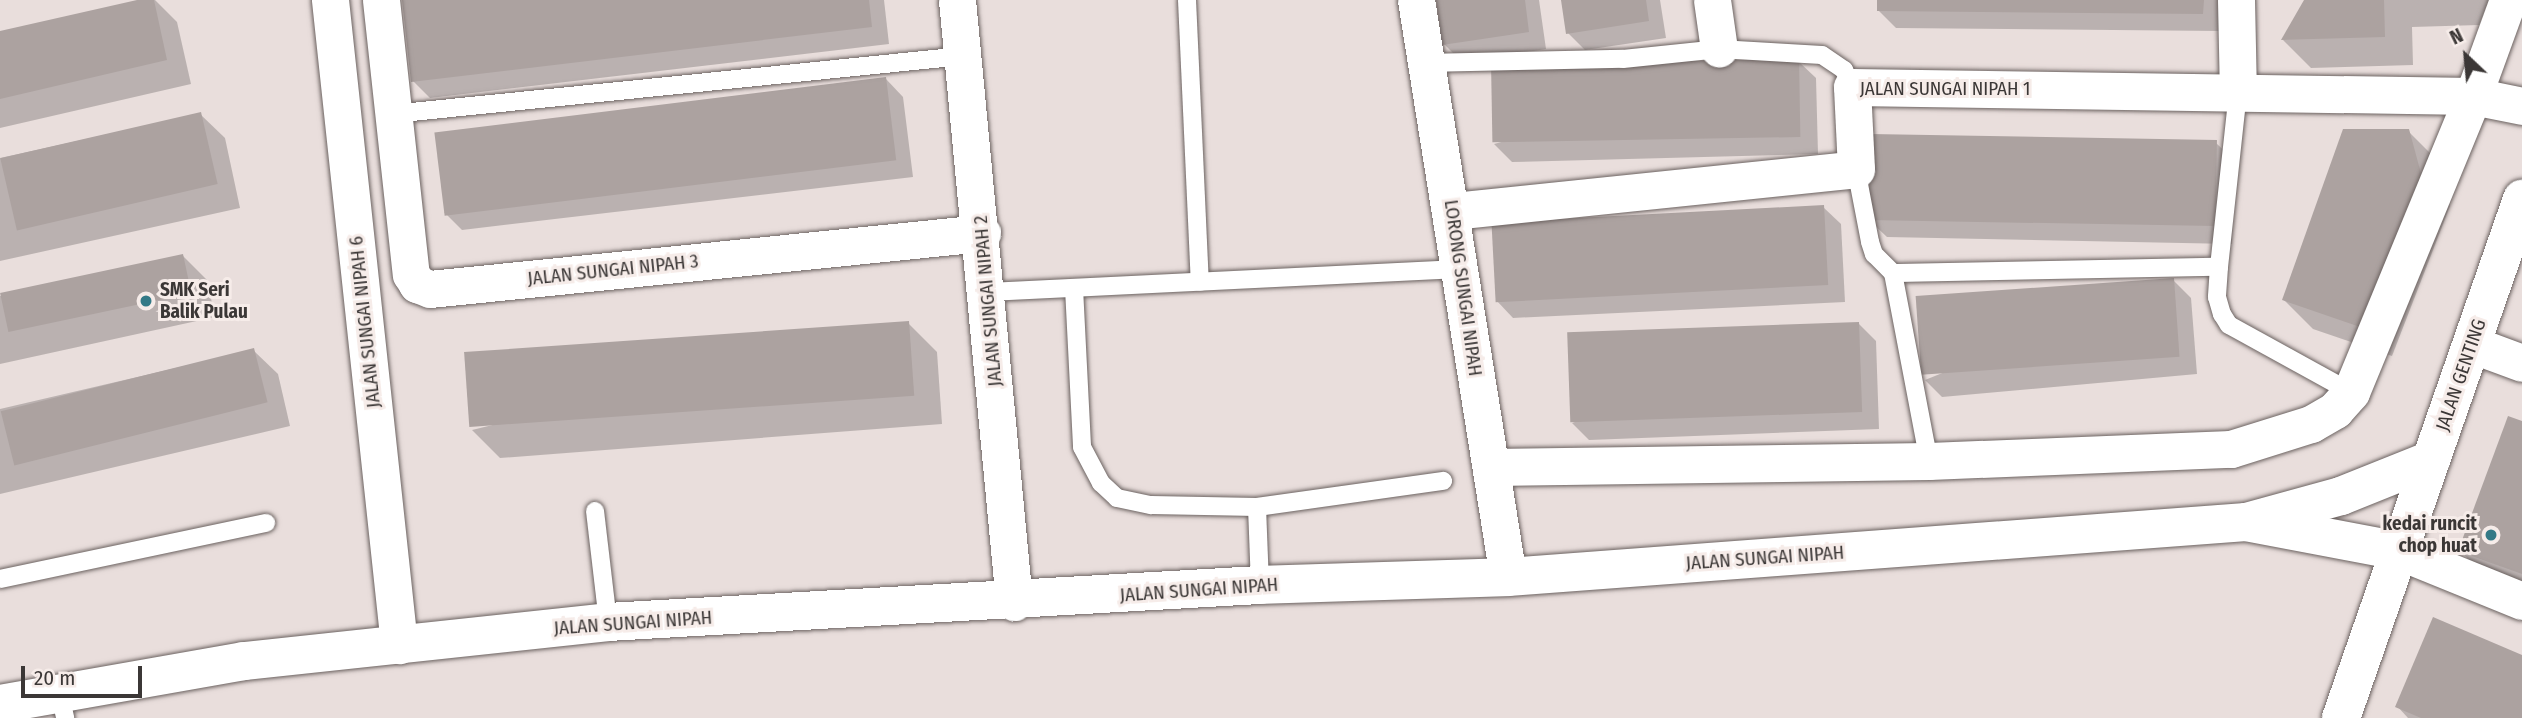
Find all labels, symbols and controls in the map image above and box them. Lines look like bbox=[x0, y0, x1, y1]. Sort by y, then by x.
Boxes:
north arrow bbox=[2431, 21, 2501, 91]
text: N bbox=[2446, 24, 2467, 50]
street label: JALAN SUNGAI NIPAH 1 bbox=[1860, 78, 2030, 100]
street label: LORONG SUNGAI NIPAH bbox=[1439, 198, 1487, 378]
street label: JALAN SUNGAI NIPAH 2 bbox=[969, 214, 1007, 388]
street label: JALAN SUNGAI NIPAH 6 bbox=[345, 235, 385, 409]
street label: JALAN SUNGAI NIPAH 3 bbox=[526, 250, 700, 290]
place label: SMK Seri Balik Pulau bbox=[160, 279, 248, 323]
marker: SMK Seri Balik Pulau bbox=[138, 293, 154, 309]
street label: JALAN GENTING bbox=[2431, 316, 2491, 434]
place label: kedai runcit chop huat bbox=[2383, 513, 2477, 557]
marker: kedai runcit chop huat bbox=[2483, 527, 2499, 543]
street label: JALAN SUNGAI NIPAH bbox=[1685, 541, 1845, 575]
street label: JALAN SUNGAI NIPAH bbox=[1119, 573, 1279, 607]
street label: JALAN SUNGAI NIPAH bbox=[553, 606, 713, 640]
scale bar bbox=[24, 652, 145, 696]
text: 20 m bbox=[34, 665, 75, 691]

